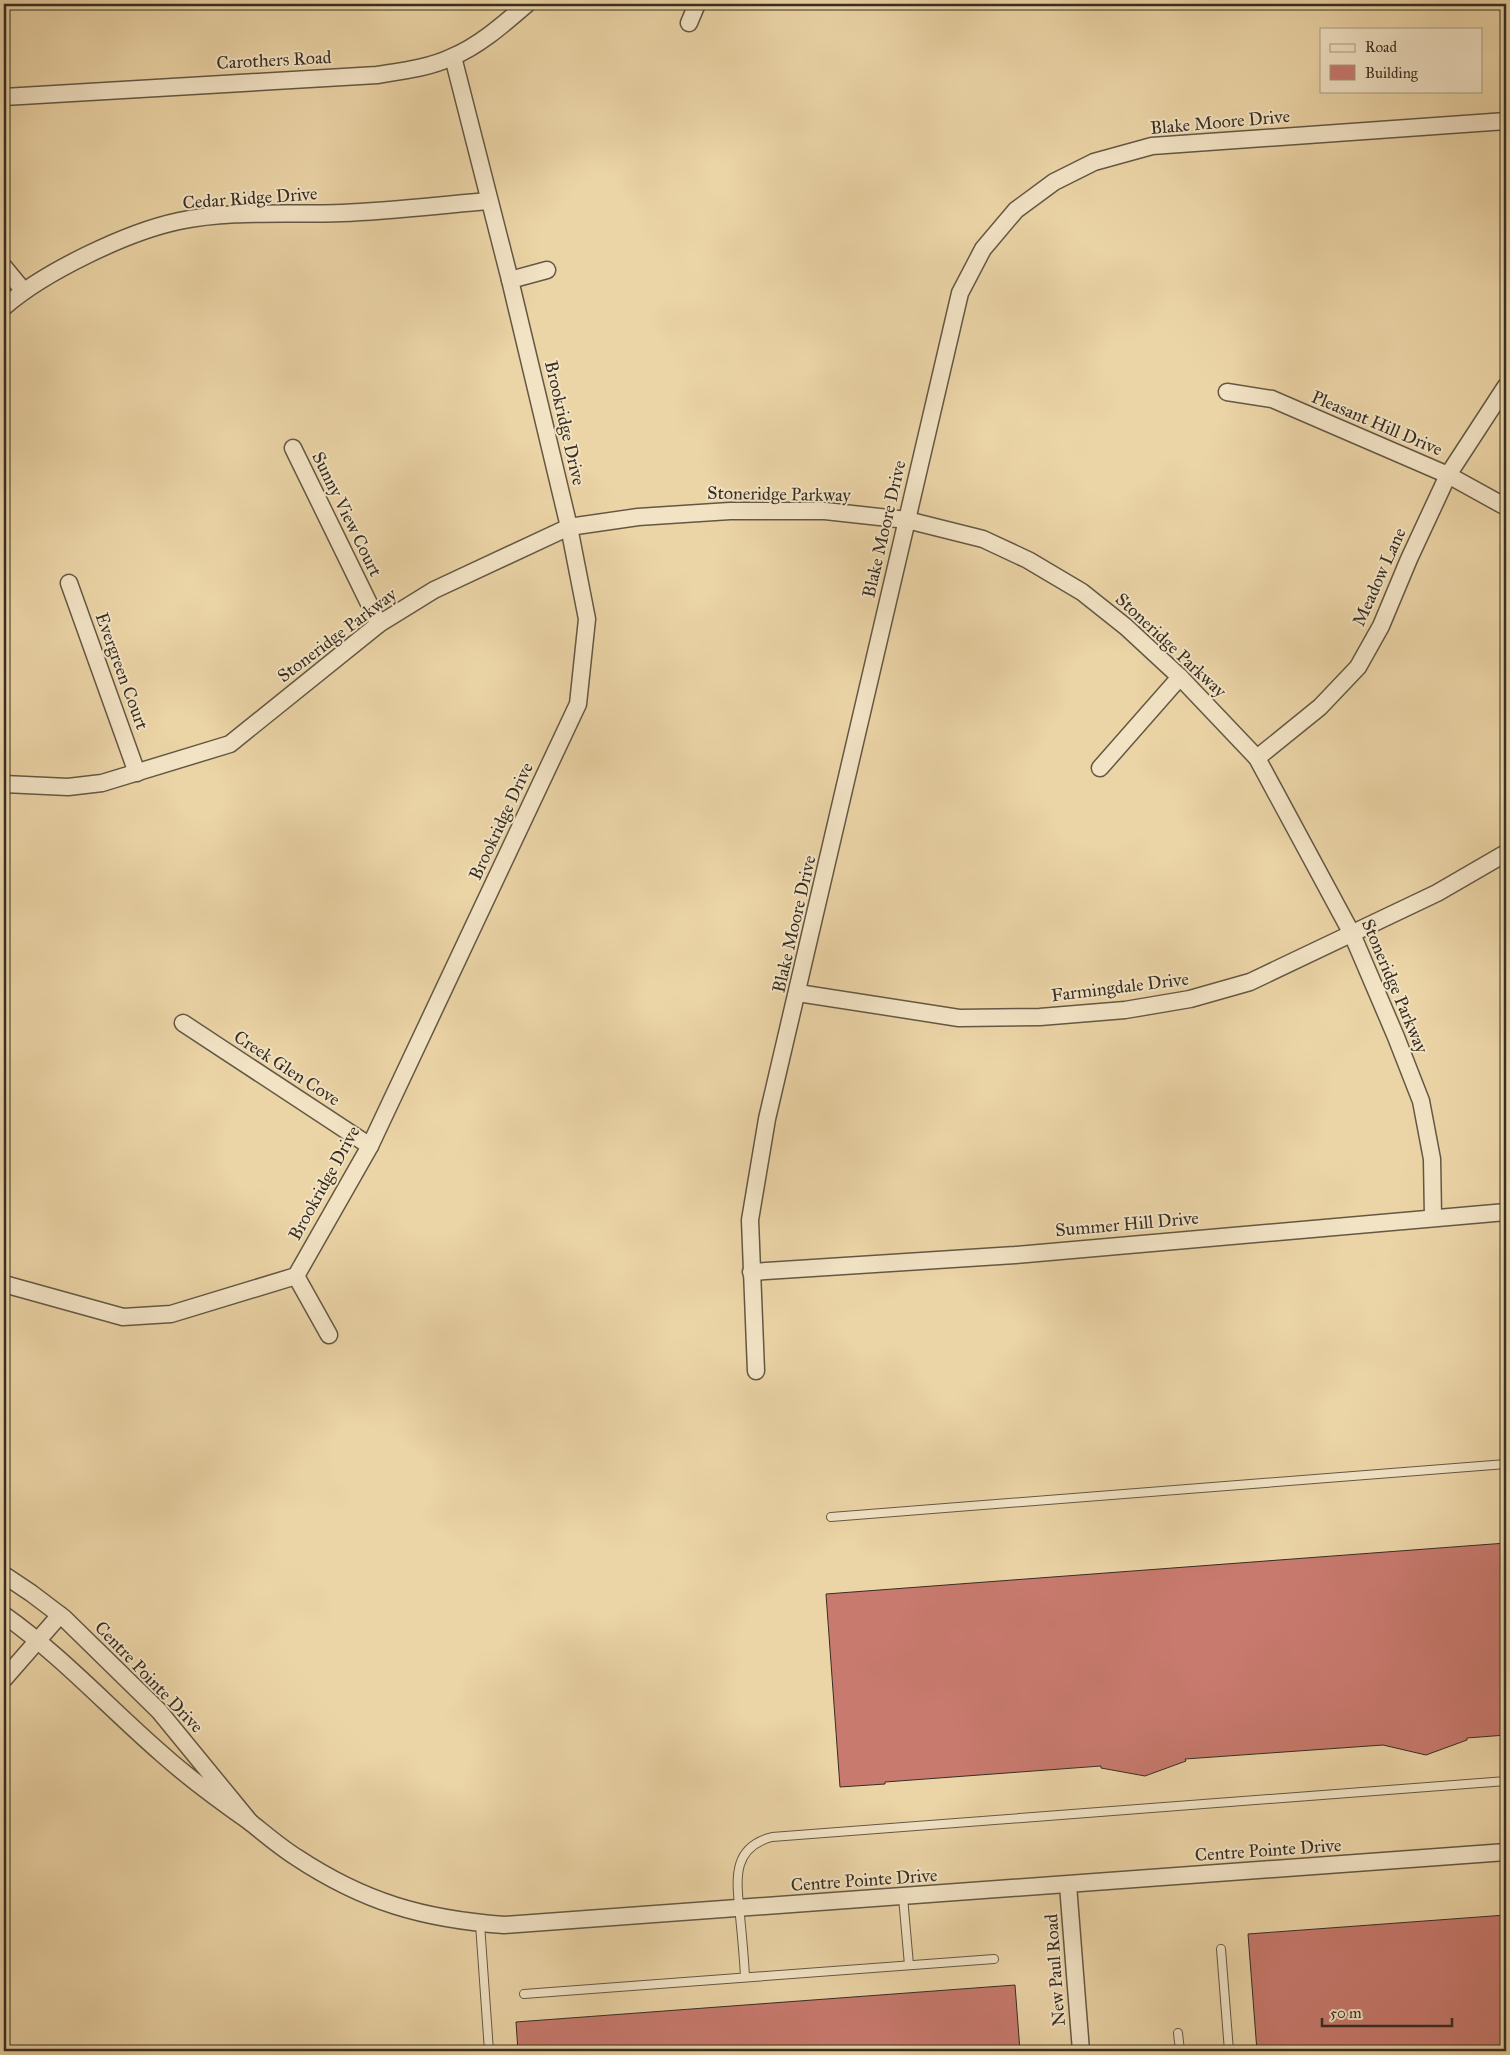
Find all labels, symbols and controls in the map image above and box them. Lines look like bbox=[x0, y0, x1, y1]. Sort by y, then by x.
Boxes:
legend bbox=[1320, 28, 1482, 92]
text: Road bbox=[1365, 38, 1397, 56]
street label: Carothers Road bbox=[216, 46, 332, 74]
text: Building bbox=[1365, 64, 1419, 82]
street label: Blake Moore Drive bbox=[1149, 105, 1291, 139]
street label: Cedar Ridge Drive bbox=[182, 182, 318, 215]
street label: Brookridge Drive bbox=[539, 359, 590, 488]
street label: Pleasant Hill Drive bbox=[1308, 386, 1446, 460]
street label: Sunny View Court bbox=[307, 448, 387, 581]
street label: Blake Moore Drive bbox=[858, 458, 910, 600]
street label: Stoneridge Parkway bbox=[707, 482, 852, 507]
street label: Meadow Lane bbox=[1348, 524, 1410, 630]
street label: Stoneridge Parkway bbox=[273, 583, 402, 688]
street label: Stoneridge Parkway bbox=[1110, 588, 1231, 703]
street label: Evergreen Court bbox=[90, 609, 154, 733]
street label: Brookridge Drive bbox=[464, 759, 539, 884]
street label: Blake Moore Drive bbox=[768, 853, 820, 995]
street label: Stoneridge Parkway bbox=[1356, 916, 1433, 1057]
street label: Farmingdale Drive bbox=[1050, 968, 1190, 1007]
street label: Creek Glen Cove bbox=[230, 1025, 344, 1111]
street label: Brookridge Drive bbox=[284, 1122, 365, 1244]
street label: Summer Hill Drive bbox=[1054, 1207, 1200, 1241]
street label: Centre Pointe Drive bbox=[90, 1617, 208, 1737]
street label: Centre Pointe Drive bbox=[1194, 1834, 1342, 1866]
street label: Centre Pointe Drive bbox=[790, 1864, 938, 1896]
street label: New Paul Road bbox=[1040, 1913, 1070, 2027]
scale bar bbox=[1322, 1995, 1452, 2027]
text: 50 m bbox=[1330, 2004, 1362, 2022]

